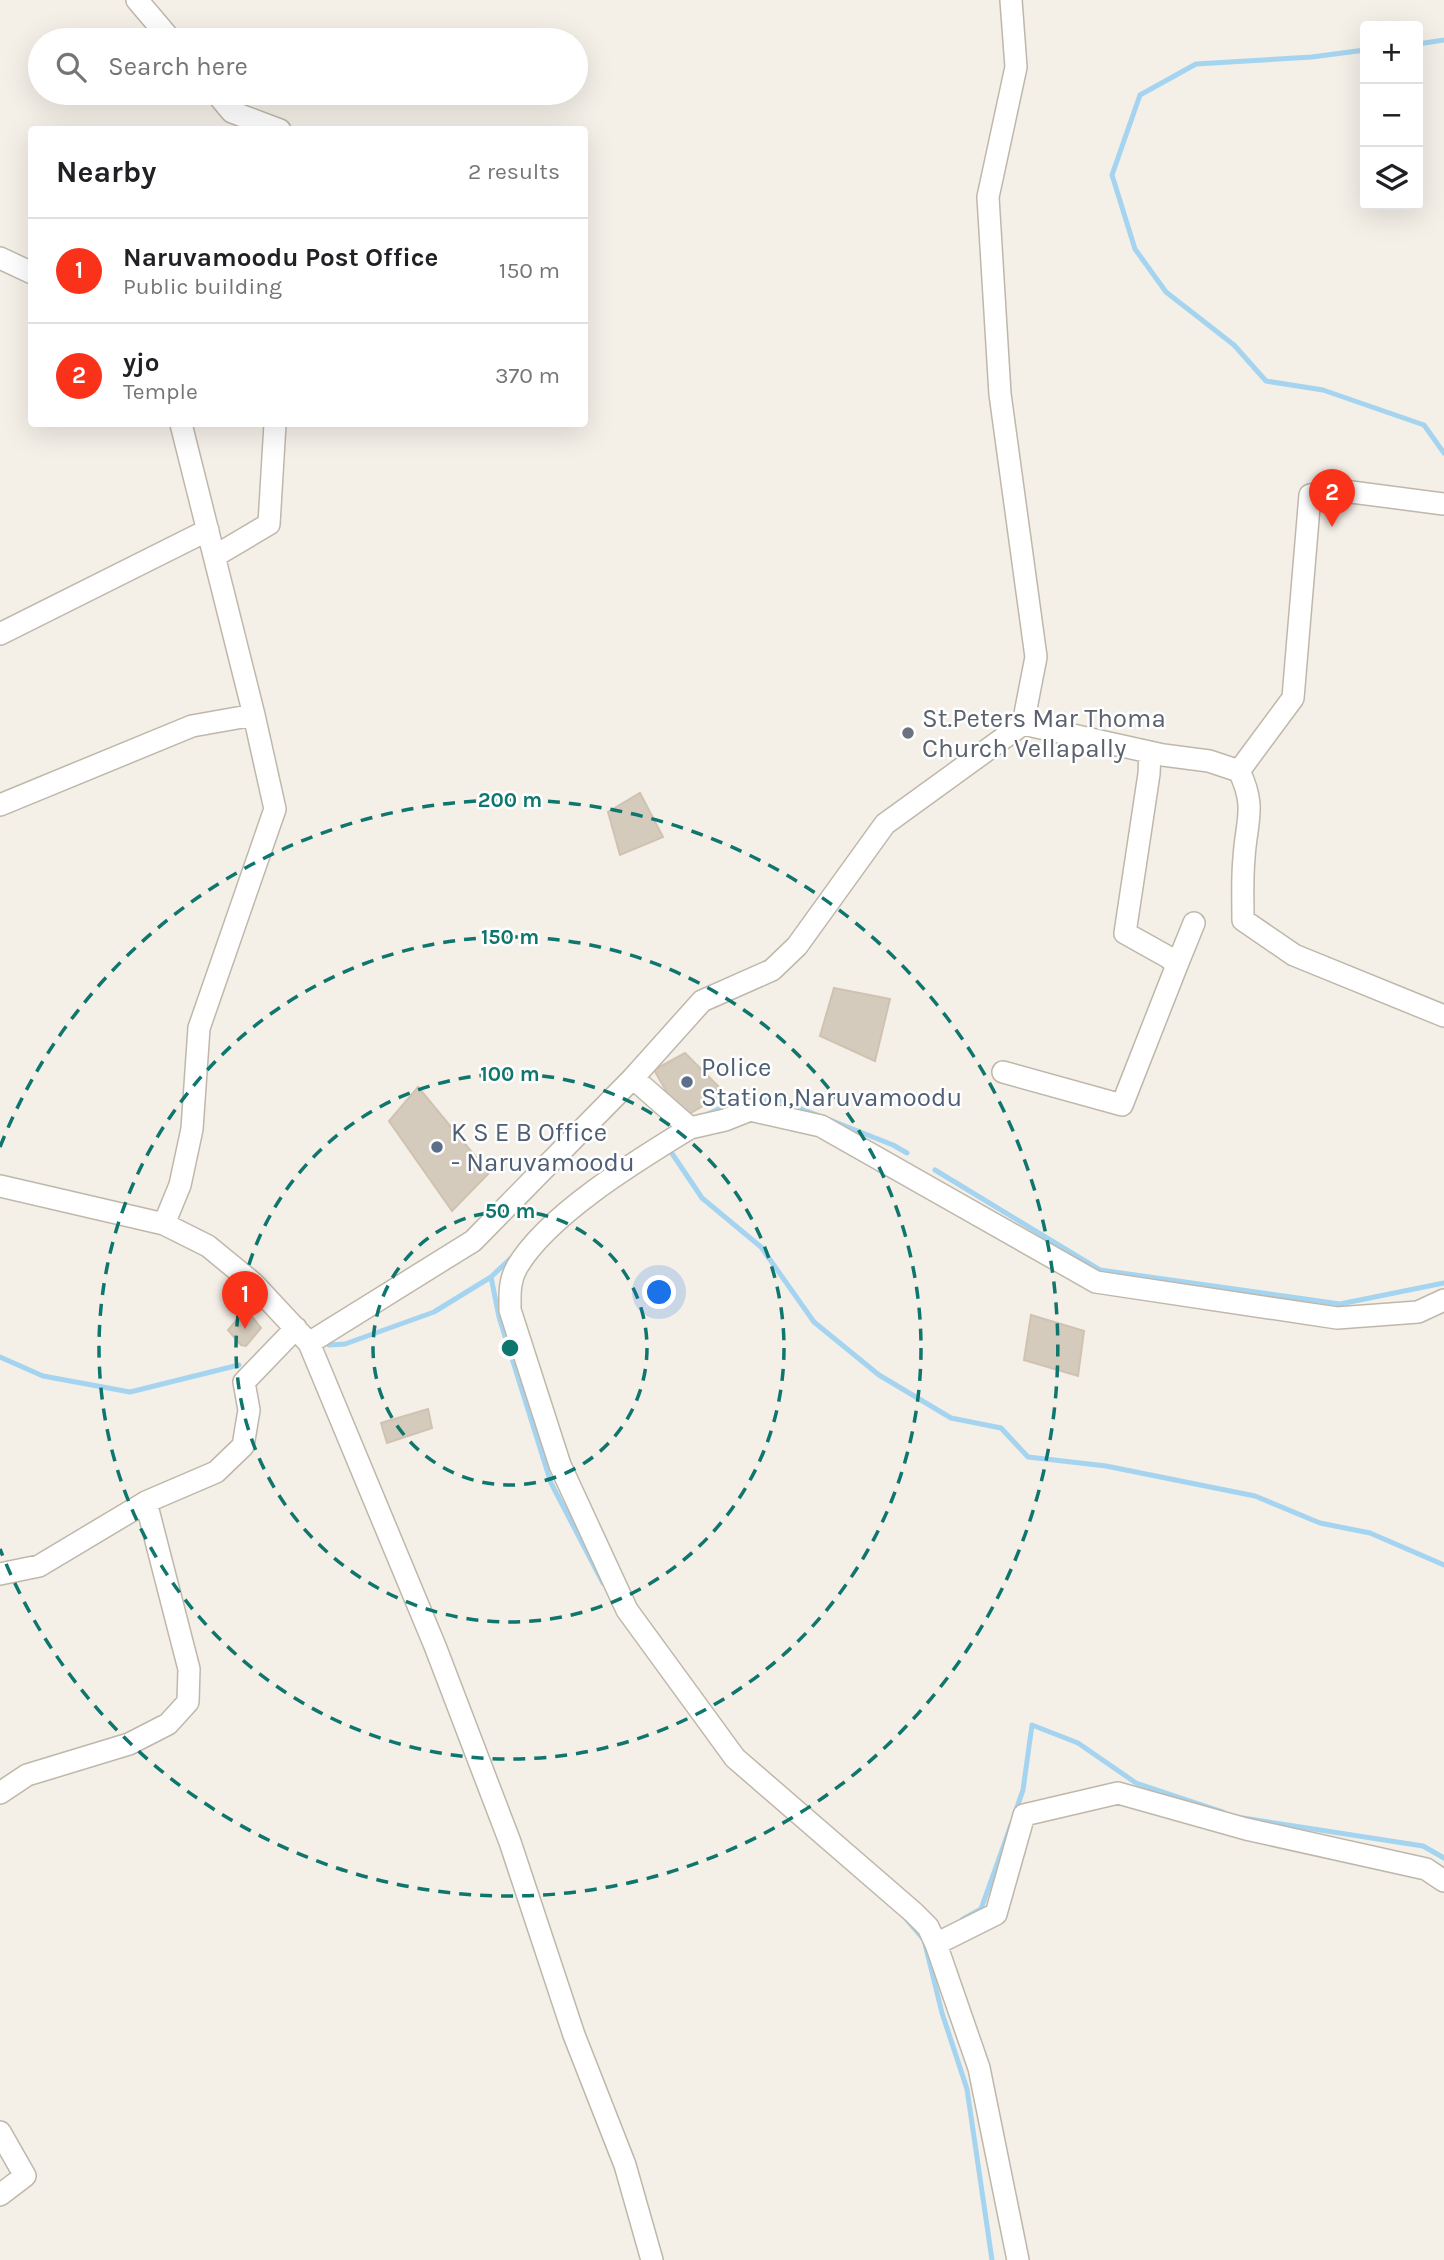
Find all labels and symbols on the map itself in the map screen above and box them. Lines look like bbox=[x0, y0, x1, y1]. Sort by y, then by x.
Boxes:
pin: 2 bbox=[1309, 469, 1355, 527]
place label: St.Peters Mar Thoma Church Vellapally bbox=[922, 703, 1166, 764]
marker: St.Peters Mar Thoma Church Vellapally bbox=[900, 725, 916, 741]
text: 200 m bbox=[478, 788, 542, 812]
text: 150 m bbox=[481, 925, 539, 949]
place label: Police Station,Naruvamoodu bbox=[701, 1052, 962, 1113]
text: 100 m bbox=[480, 1062, 540, 1086]
marker: Police Station,Naruvamoodu bbox=[679, 1074, 695, 1090]
place label: K S E B Office - Naruvamoodu bbox=[451, 1117, 635, 1178]
marker: K S E B Office - Naruvamoodu bbox=[429, 1139, 445, 1155]
text: 50 m bbox=[485, 1199, 535, 1223]
pin: 1 bbox=[222, 1271, 268, 1329]
your location bbox=[642, 1275, 676, 1309]
centre of rings bbox=[498, 1336, 522, 1360]

